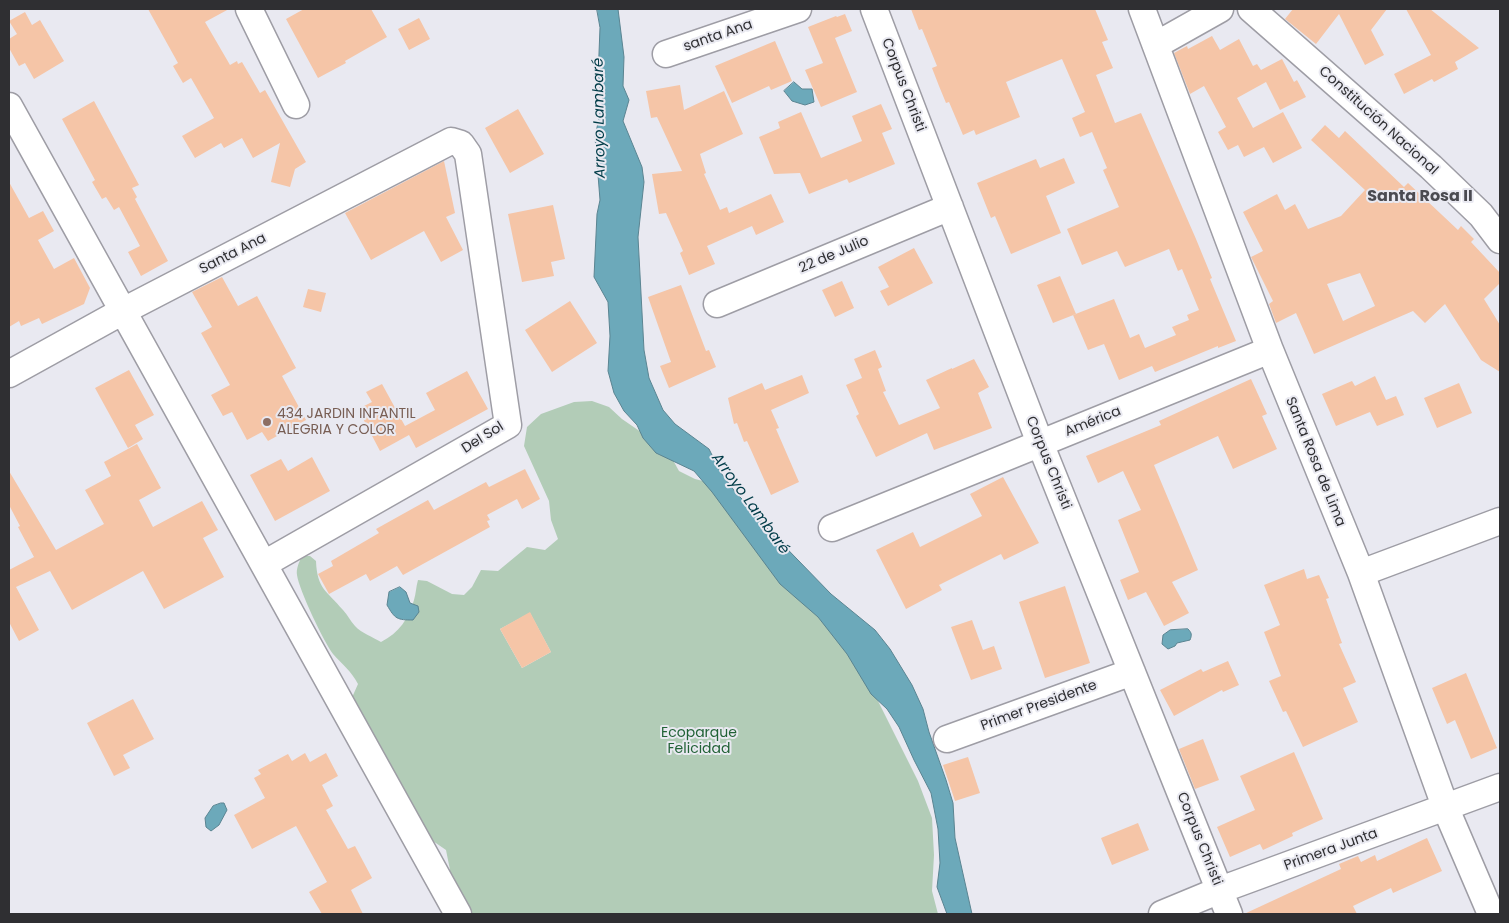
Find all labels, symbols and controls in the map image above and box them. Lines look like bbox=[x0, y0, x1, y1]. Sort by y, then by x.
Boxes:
street label: santa Ana bbox=[681, 16, 755, 56]
street label: Corpus Christi bbox=[877, 36, 929, 134]
water label: Arroyo Lambaré bbox=[590, 58, 610, 178]
street label: Constitución Nacional bbox=[1315, 63, 1441, 179]
district label: Santa Rosa II bbox=[1367, 187, 1473, 207]
street label: Santa Ana bbox=[197, 230, 269, 278]
street label: 22 de Julio bbox=[797, 233, 871, 277]
street label: Santa Rosa de Lima bbox=[1281, 395, 1349, 529]
street label: América bbox=[1062, 403, 1124, 441]
place label: 434 JARDIN INFANTIL ALEGRIA Y COLOR bbox=[277, 406, 416, 438]
street label: Corpus Christi bbox=[1022, 414, 1074, 512]
marker: 434 JARDIN INFANTIL ALEGRIA Y COLOR bbox=[261, 416, 273, 428]
street label: Del Sol bbox=[459, 419, 507, 457]
water label: Arroyo Lambaré bbox=[707, 450, 793, 558]
street label: Primer Presidente bbox=[979, 677, 1099, 735]
park label: Ecoparque Felicidad bbox=[661, 725, 737, 758]
street label: Corpus Christi bbox=[1173, 790, 1225, 888]
street label: Primera Junta bbox=[1282, 825, 1380, 875]

